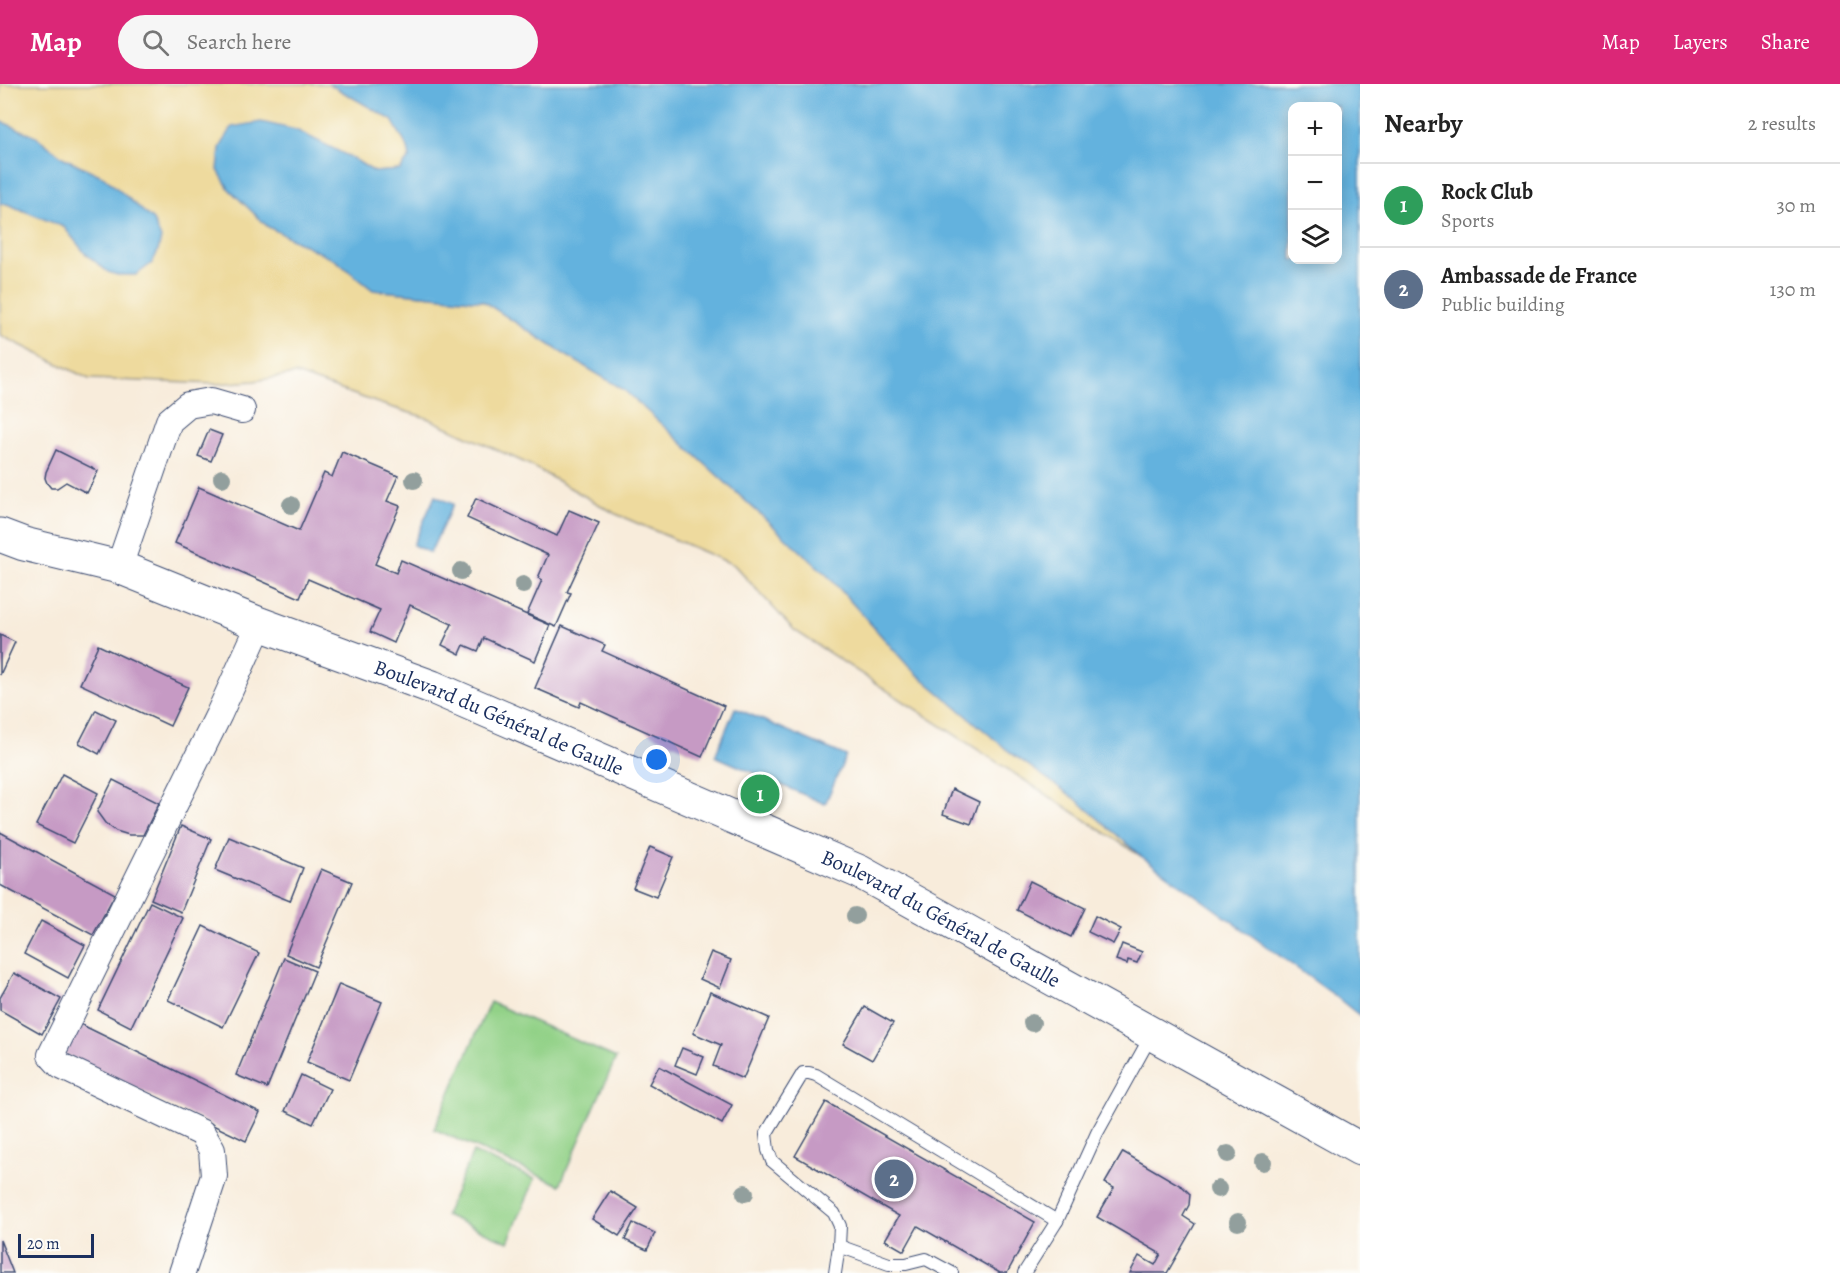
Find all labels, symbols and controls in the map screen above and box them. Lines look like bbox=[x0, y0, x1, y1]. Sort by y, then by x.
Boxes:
search box bbox=[118, 15, 538, 69]
text: Map bbox=[30, 23, 82, 61]
icon: search bbox=[139, 26, 172, 59]
text: Search here bbox=[187, 27, 291, 57]
text: Map bbox=[1601, 28, 1640, 56]
text: Layers bbox=[1673, 28, 1728, 56]
text: Share bbox=[1761, 28, 1810, 56]
map controls bbox=[1288, 102, 1342, 264]
button: + bbox=[1288, 102, 1342, 156]
text: Nearby bbox=[1384, 106, 1463, 141]
text: 2 results bbox=[1748, 110, 1816, 137]
button: − bbox=[1288, 156, 1342, 210]
text: Rock Club bbox=[1441, 177, 1533, 207]
text: 1 bbox=[1400, 192, 1407, 219]
text: 30 m bbox=[1776, 192, 1816, 219]
text: Sports bbox=[1441, 207, 1494, 234]
button: layers bbox=[1288, 210, 1342, 264]
text: Ambassade de France bbox=[1441, 261, 1637, 291]
text: 2 bbox=[1399, 276, 1408, 303]
text: 130 m bbox=[1770, 276, 1816, 303]
text: Public building bbox=[1441, 291, 1565, 318]
street label: Boulevard du Général de Gaulle bbox=[370, 653, 628, 782]
your location bbox=[642, 745, 671, 774]
pin: 1 bbox=[740, 772, 780, 816]
street label: Boulevard du Général de Gaulle bbox=[817, 843, 1065, 994]
pin: 2 bbox=[874, 1156, 914, 1202]
scale bar bbox=[18, 1231, 94, 1258]
text: 20 m bbox=[27, 1233, 60, 1255]

